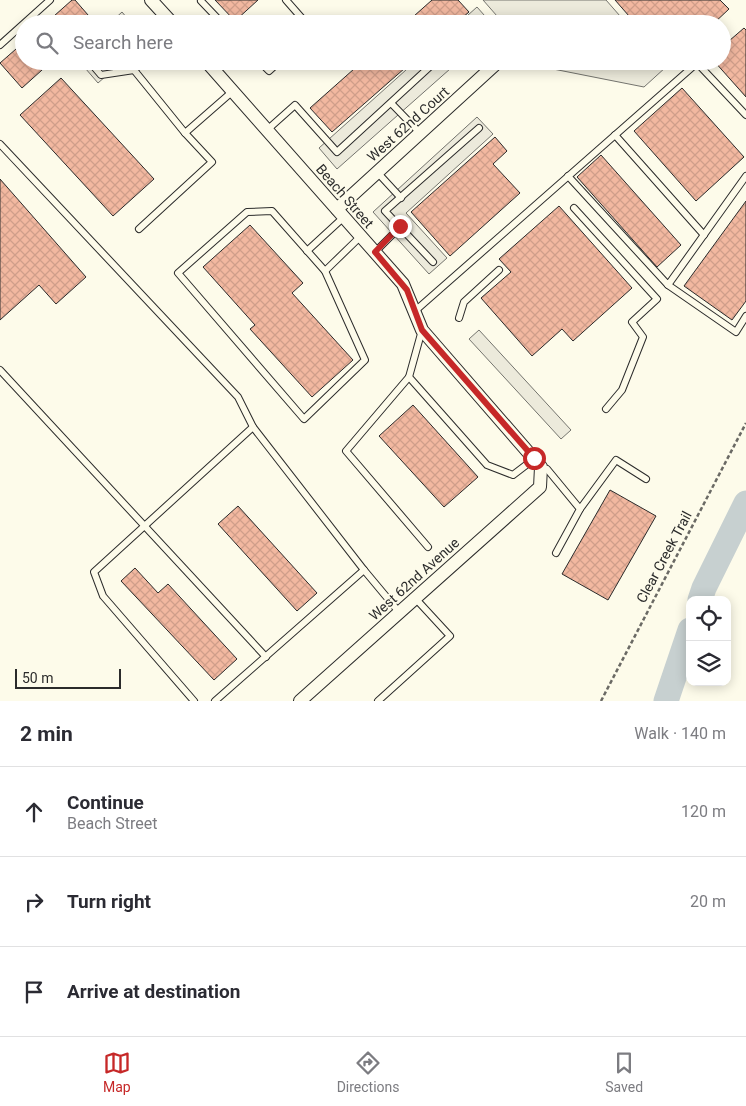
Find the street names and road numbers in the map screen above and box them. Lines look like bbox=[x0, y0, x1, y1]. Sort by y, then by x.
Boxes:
street label: West 62nd Court bbox=[364, 83, 452, 165]
street label: Beach Street bbox=[313, 161, 377, 231]
street label: Clear Creek Trail bbox=[633, 508, 695, 606]
street label: West 62nd Avenue bbox=[366, 534, 462, 624]

